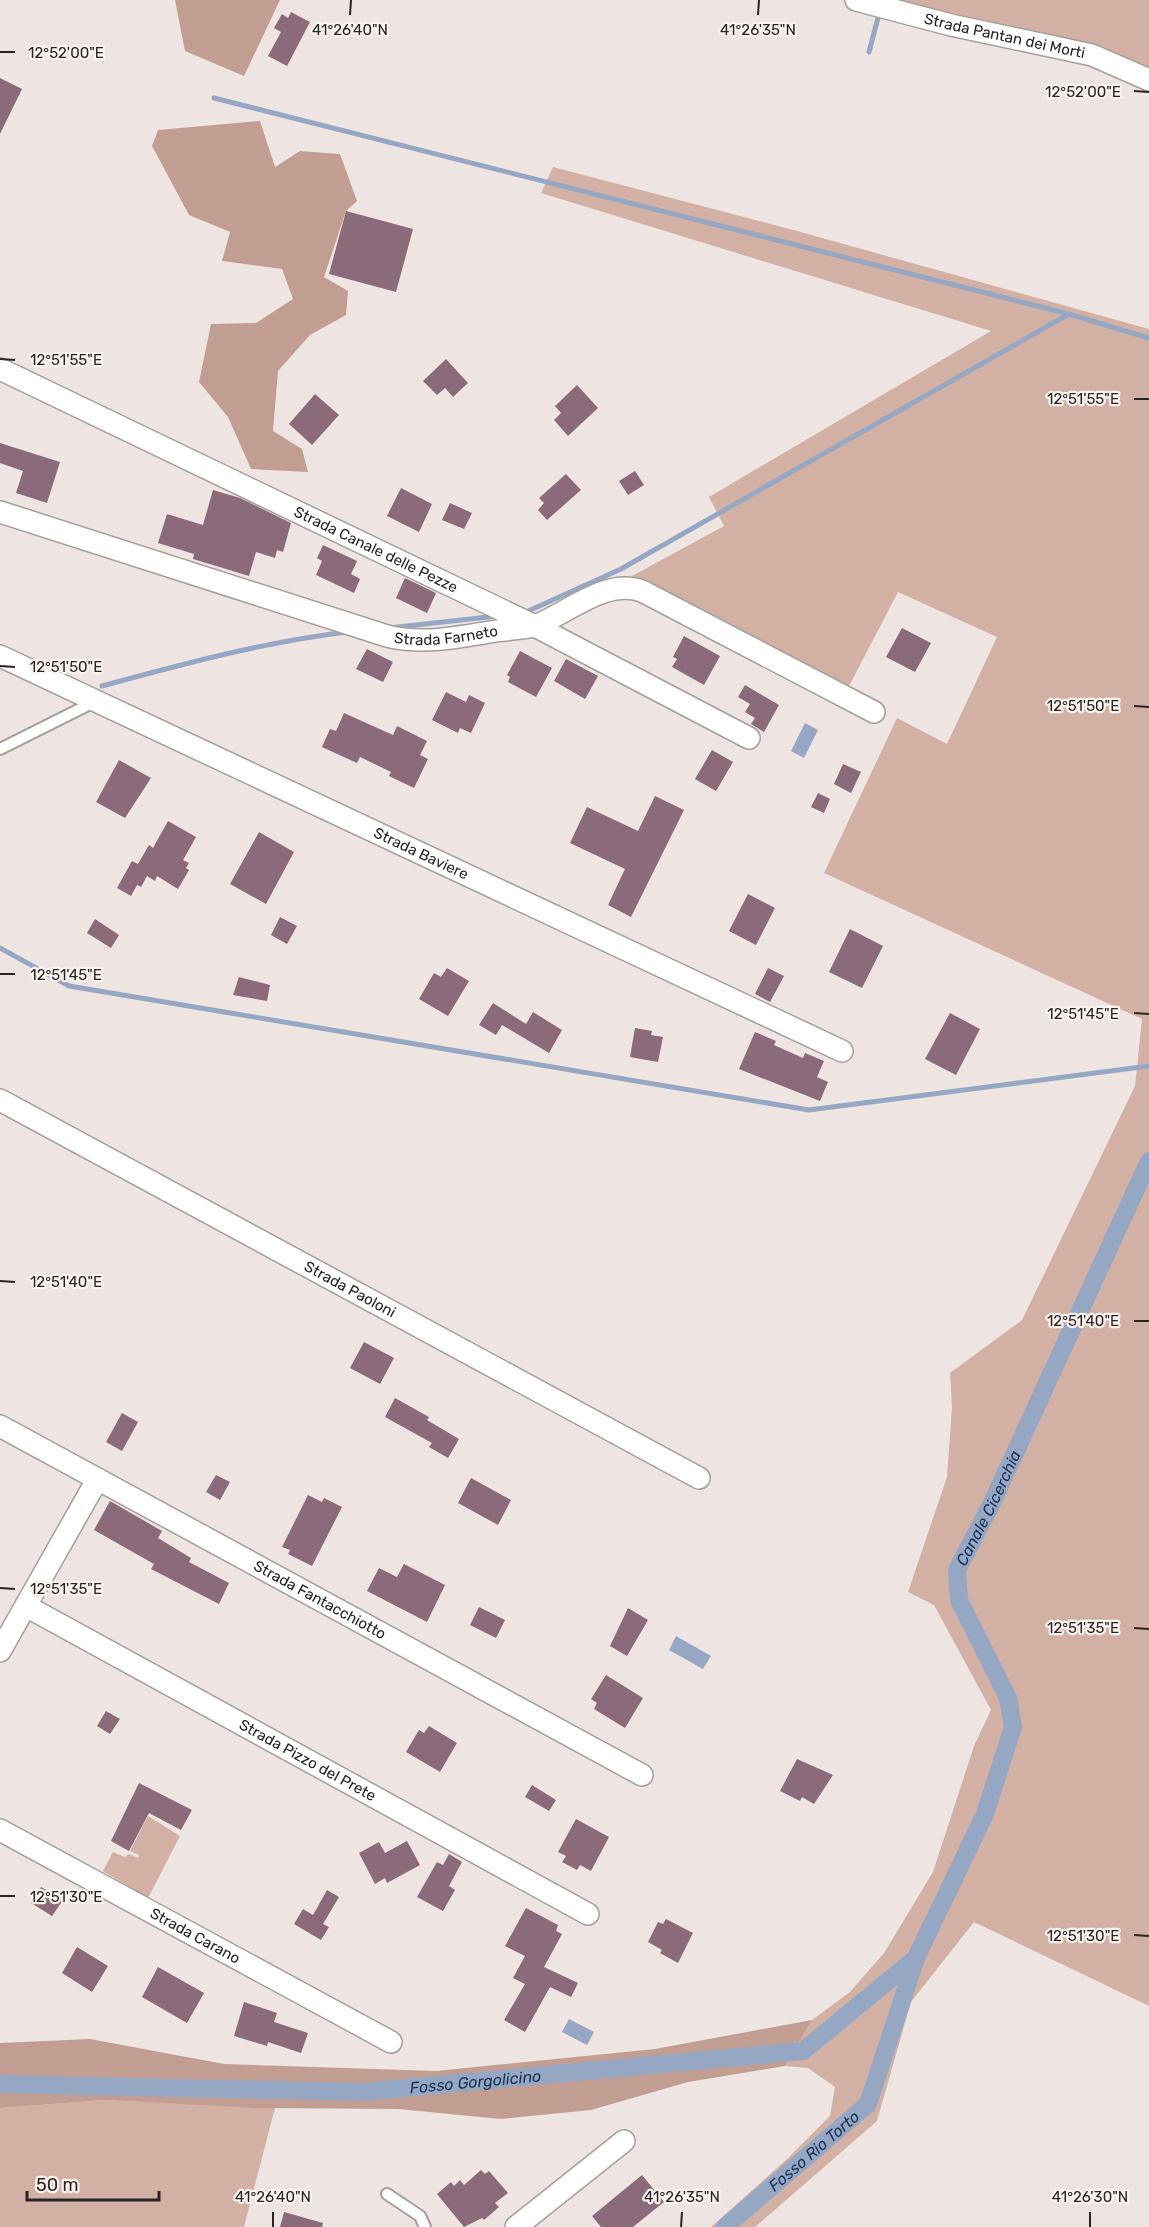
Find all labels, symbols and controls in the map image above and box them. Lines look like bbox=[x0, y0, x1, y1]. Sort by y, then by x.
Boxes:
street label: Strada Pantan dei Morti bbox=[922, 9, 1087, 62]
text: 41°26'40"N bbox=[312, 21, 388, 39]
text: 41°26'35"N bbox=[720, 21, 796, 39]
text: 12°52'00"E bbox=[28, 44, 104, 62]
text: 12°52'00"E bbox=[1045, 83, 1121, 101]
text: 12°51'55"E bbox=[30, 351, 102, 369]
text: 12°51'55"E bbox=[1047, 390, 1119, 408]
street label: Strada Canale delle Pezze bbox=[291, 503, 461, 597]
street label: Strada Farneto bbox=[393, 622, 499, 649]
text: 12°51'50"E bbox=[30, 658, 102, 676]
text: 12°51'50"E bbox=[1047, 697, 1119, 715]
street label: Strada Baviere bbox=[371, 824, 471, 883]
text: 12°51'45"E bbox=[30, 966, 102, 984]
text: 12°51'45"E bbox=[1047, 1005, 1119, 1023]
street label: Strada Paoloni bbox=[301, 1257, 399, 1321]
text: 12°51'40"E bbox=[30, 1273, 102, 1291]
text: 12°51'40"E bbox=[1047, 1312, 1119, 1330]
water label: Canale Cicerchia bbox=[952, 1447, 1024, 1569]
street label: Strada Fantacchiotto bbox=[250, 1557, 389, 1643]
text: 12°51'35"E bbox=[30, 1580, 102, 1598]
text: 12°51'35"E bbox=[1047, 1619, 1119, 1637]
street label: Strada Pizzo del Prete bbox=[236, 1716, 379, 1805]
text: 12°51'30"E bbox=[30, 1888, 102, 1906]
street label: Strada Carano bbox=[147, 1904, 243, 1968]
text: 12°51'30"E bbox=[1047, 1927, 1119, 1945]
water label: Fosso Gorgolicino bbox=[409, 2066, 542, 2097]
water label: Fosso Rio Torto bbox=[765, 2107, 863, 2195]
scale bar bbox=[27, 2164, 159, 2202]
text: 50 m bbox=[36, 2174, 79, 2196]
text: 41°26'40"N bbox=[235, 2188, 311, 2206]
text: 41°26'35"N bbox=[644, 2188, 720, 2206]
text: 41°26'30"N bbox=[1052, 2188, 1128, 2206]

